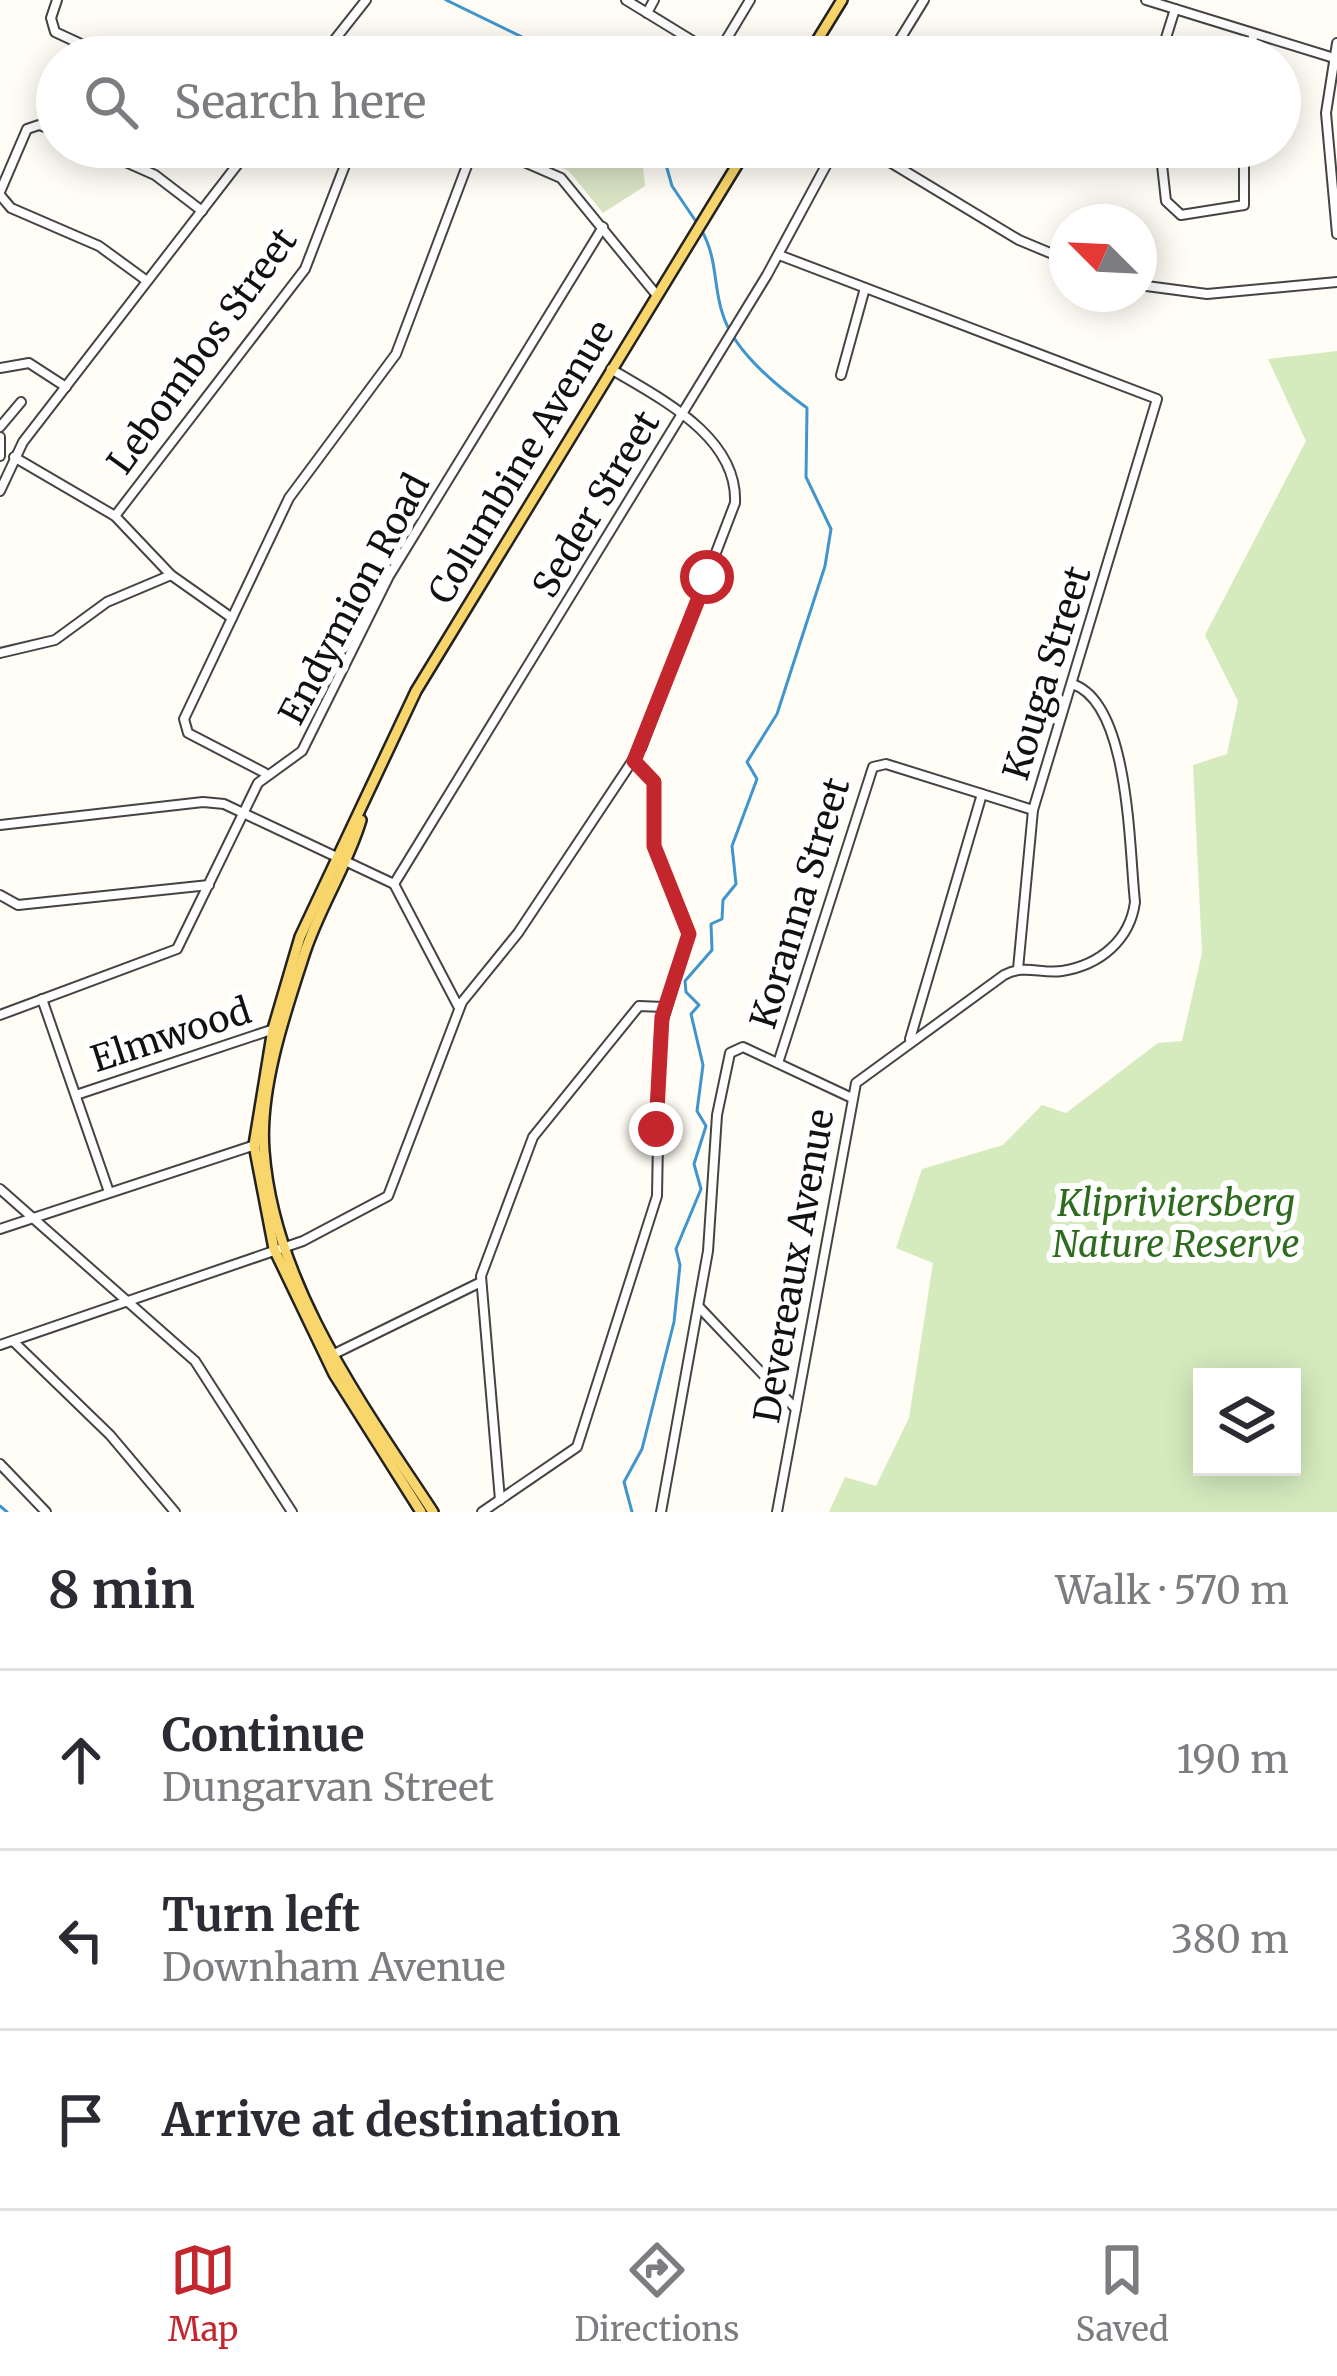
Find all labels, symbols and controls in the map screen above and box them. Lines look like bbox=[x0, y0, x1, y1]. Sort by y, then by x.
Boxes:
search box bbox=[36, 36, 1301, 168]
icon: search bbox=[78, 69, 144, 135]
text: Search here bbox=[174, 74, 426, 130]
north arrow bbox=[1049, 204, 1157, 312]
street label: Lebombos Street bbox=[98, 219, 306, 483]
street label: Columbine Avenue bbox=[419, 312, 623, 612]
street label: Seder Street bbox=[523, 403, 669, 605]
street label: Endymion Road bbox=[269, 466, 439, 732]
route start bbox=[680, 550, 734, 604]
street label: Kouga Street bbox=[993, 561, 1101, 785]
street label: Koranna Street bbox=[741, 772, 859, 1034]
street label: Elmwood bbox=[85, 988, 257, 1082]
route end bbox=[629, 1102, 683, 1156]
street label: Devereaux Avenue bbox=[744, 1106, 844, 1426]
park label: Klipriviersberg Nature Reserve bbox=[1052, 1181, 1300, 1267]
map controls bbox=[1193, 1368, 1301, 1476]
button: layers bbox=[1193, 1368, 1301, 1476]
text: 8 min bbox=[48, 1558, 195, 1622]
text: Walk · 570 m bbox=[1055, 1566, 1289, 1615]
text: Continue bbox=[162, 1707, 364, 1763]
icon: ahead bbox=[48, 1727, 114, 1793]
text: 190 m bbox=[1177, 1735, 1289, 1784]
text: Dungarvan Street bbox=[162, 1763, 494, 1812]
text: Turn left bbox=[162, 1887, 360, 1943]
icon: left bbox=[48, 1907, 114, 1973]
text: 380 m bbox=[1171, 1915, 1289, 1964]
text: Downham Avenue bbox=[162, 1943, 506, 1992]
icon: arrive bbox=[48, 2087, 114, 2153]
text: Arrive at destination bbox=[162, 2092, 620, 2148]
tab: Map bbox=[168, 2237, 238, 2350]
tab: Directions bbox=[574, 2237, 739, 2350]
tab: Saved bbox=[1075, 2237, 1169, 2350]

